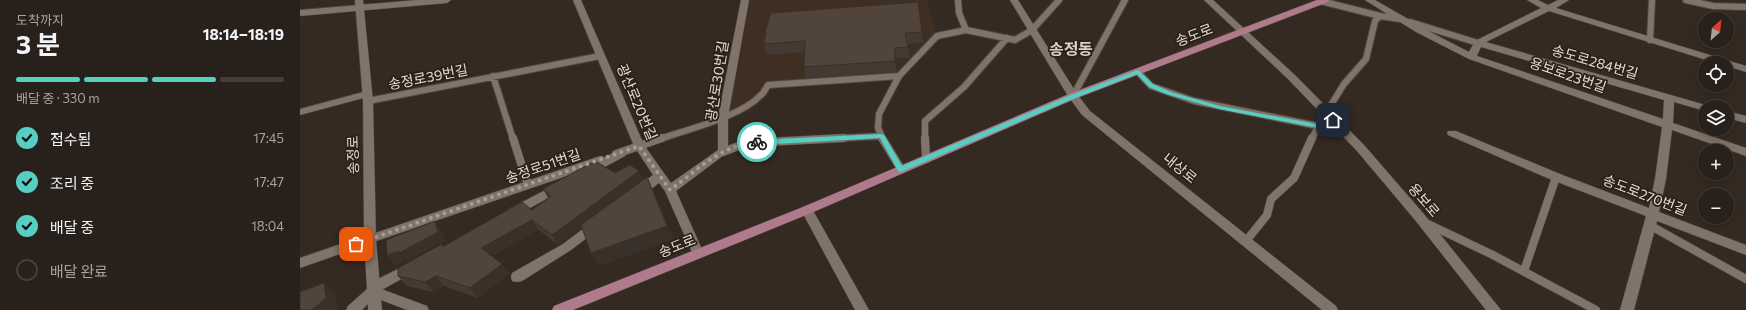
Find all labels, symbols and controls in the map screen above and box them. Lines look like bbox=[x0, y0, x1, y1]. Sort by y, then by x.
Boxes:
text: 도착까지 bbox=[16, 12, 64, 28]
north arrow bbox=[1698, 12, 1734, 48]
map controls bbox=[1698, 12, 1734, 224]
street label: 송도로 bbox=[1173, 20, 1215, 49]
text: 18:14–18:19 bbox=[203, 25, 284, 43]
text: 3 분 bbox=[16, 28, 60, 59]
street label: 광산로30번길 bbox=[702, 39, 731, 123]
district label: 송정동 bbox=[1049, 39, 1093, 58]
street label: 송도로284번길 bbox=[1550, 41, 1640, 82]
street label: 용보로23번길 bbox=[1528, 53, 1609, 96]
button: locate bbox=[1698, 56, 1734, 92]
street label: 송정로39번길 bbox=[387, 60, 469, 93]
street label: 광산로20번길 bbox=[614, 61, 661, 143]
text: 배달 중 · 330 m bbox=[16, 90, 100, 106]
button: layers bbox=[1698, 100, 1734, 136]
pin bbox=[1316, 103, 1350, 137]
icon: home bbox=[1322, 109, 1344, 131]
courier bbox=[737, 122, 777, 162]
icon: check bbox=[16, 127, 38, 149]
text: 접수됨 bbox=[50, 130, 91, 148]
text: 17:45 bbox=[253, 130, 284, 146]
icon: bike bbox=[746, 131, 768, 153]
street label: 송정로 bbox=[344, 135, 361, 174]
button: + bbox=[1698, 144, 1734, 180]
street label: 송정로51번길 bbox=[503, 145, 583, 186]
street label: 내상로 bbox=[1160, 149, 1201, 186]
icon: check bbox=[16, 171, 38, 193]
street label: 송도로270번길 bbox=[1601, 171, 1690, 218]
text: 조리 중 bbox=[50, 174, 94, 192]
text: 17:47 bbox=[254, 174, 284, 190]
street label: 용보로 bbox=[1405, 180, 1444, 220]
button: − bbox=[1698, 188, 1734, 224]
icon: check bbox=[16, 215, 38, 237]
text: 배달 중 bbox=[50, 218, 94, 236]
text: 18:04 bbox=[251, 218, 284, 234]
pin bbox=[339, 227, 373, 261]
street label: 송도로 bbox=[656, 230, 698, 261]
icon: bag bbox=[345, 233, 367, 255]
text: 배달 완료 bbox=[50, 262, 108, 280]

